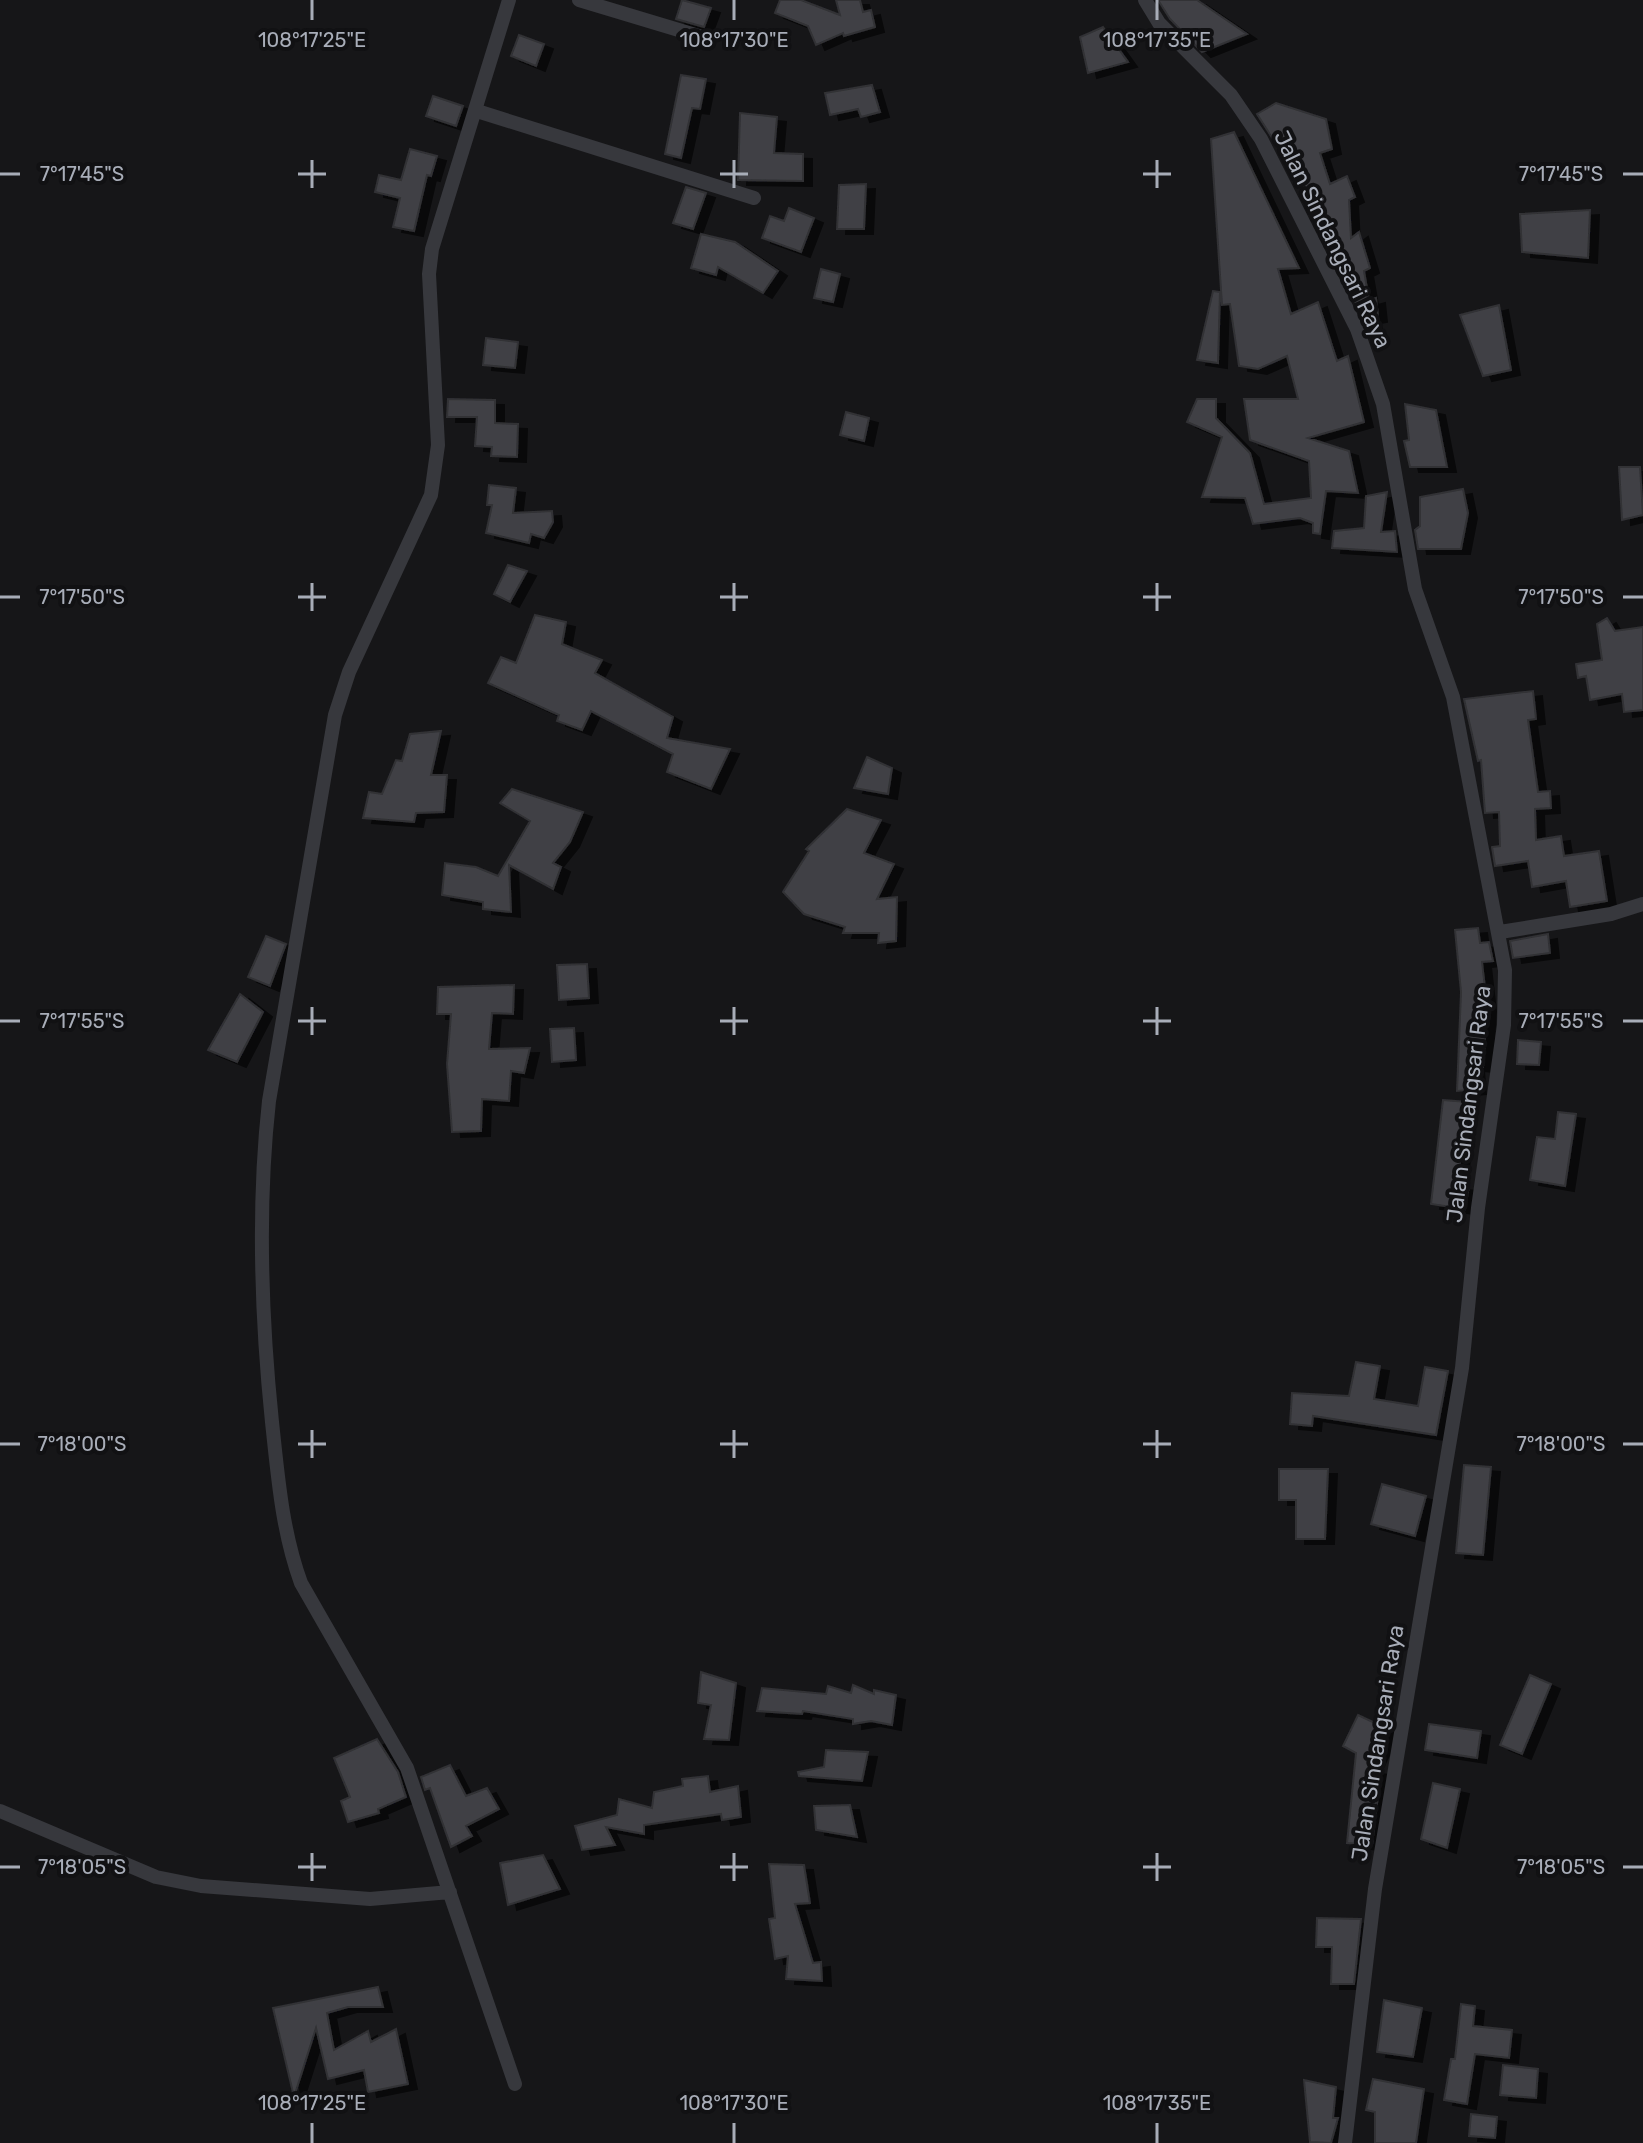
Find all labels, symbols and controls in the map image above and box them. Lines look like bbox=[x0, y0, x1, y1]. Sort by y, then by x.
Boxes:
text: 108°17'25"E bbox=[258, 28, 366, 52]
text: 108°17'30"E bbox=[679, 28, 789, 52]
text: 108°17'35"E bbox=[1103, 28, 1211, 52]
street label: Jalan Sindangsari Raya bbox=[1268, 126, 1397, 352]
text: 7°17'45"S bbox=[40, 162, 124, 186]
text: 7°17'45"S bbox=[1519, 162, 1603, 186]
text: 7°17'50"S bbox=[39, 585, 125, 609]
text: 7°17'50"S bbox=[1518, 585, 1604, 609]
street label: Jalan Sindangsari Raya bbox=[1441, 984, 1496, 1224]
text: 7°17'55"S bbox=[40, 1009, 124, 1033]
text: 7°17'55"S bbox=[1519, 1009, 1603, 1033]
text: 7°18'00"S bbox=[38, 1432, 126, 1456]
text: 7°18'00"S bbox=[1517, 1432, 1605, 1456]
street label: Jalan Sindangsari Raya bbox=[1345, 1623, 1410, 1863]
text: 7°18'05"S bbox=[38, 1855, 126, 1879]
text: 7°18'05"S bbox=[1517, 1855, 1605, 1879]
text: 108°17'25"E bbox=[258, 2091, 366, 2115]
text: 108°17'30"E bbox=[679, 2091, 789, 2115]
text: 108°17'35"E bbox=[1103, 2091, 1211, 2115]

